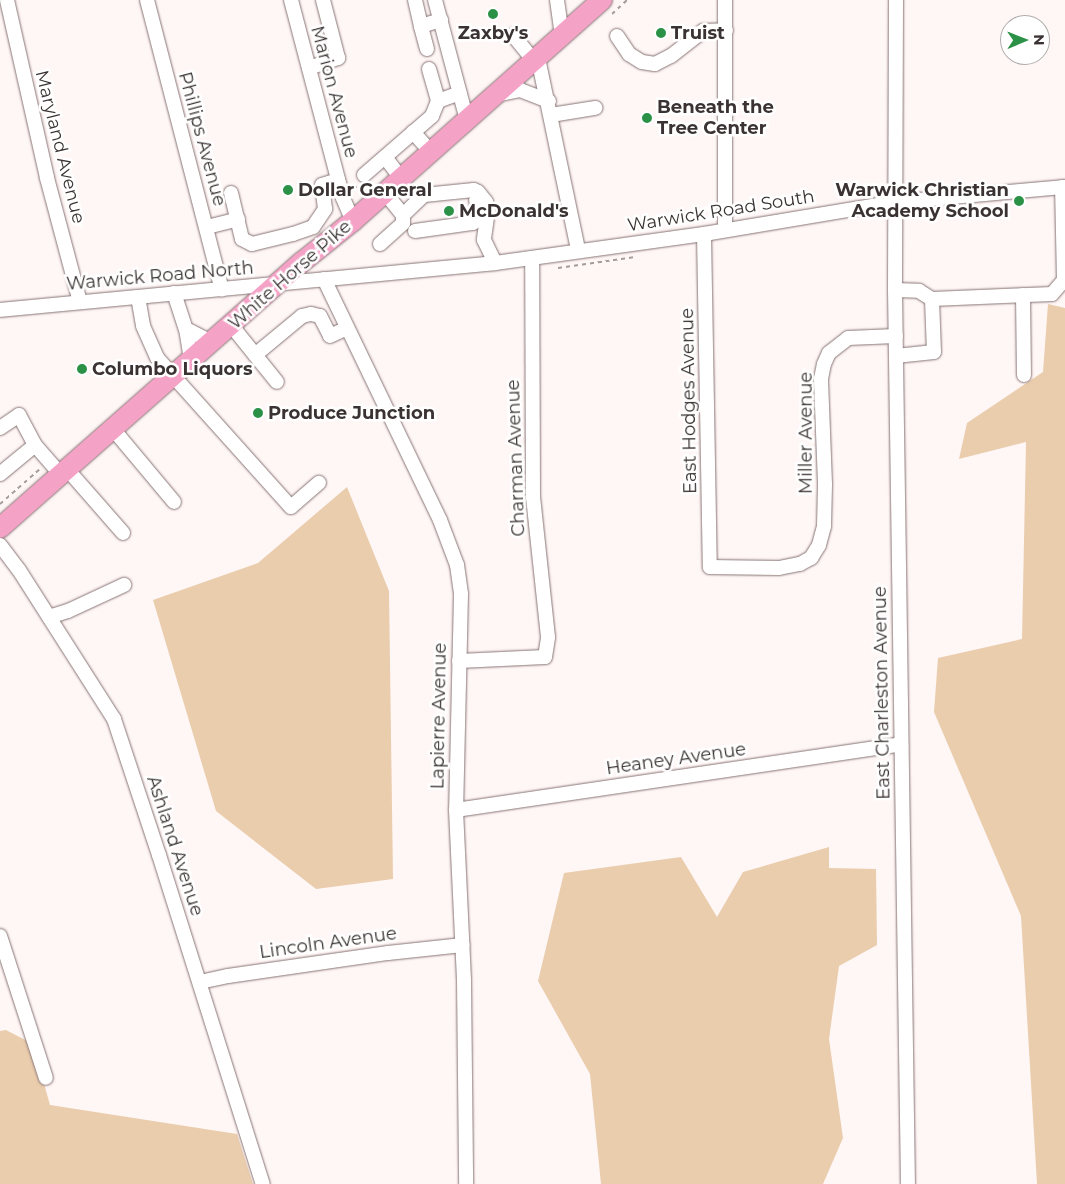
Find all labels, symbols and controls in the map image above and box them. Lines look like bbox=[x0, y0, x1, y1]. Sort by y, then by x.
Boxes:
marker: Zaxby's bbox=[487, 8, 499, 20]
north arrow bbox=[1000, 15, 1050, 65]
place label: Zaxby's bbox=[458, 22, 528, 44]
place label: Truist bbox=[671, 22, 725, 44]
street label: Marion Avenue bbox=[306, 24, 362, 160]
marker: Truist bbox=[655, 27, 667, 39]
text: N bbox=[1030, 34, 1048, 46]
street label: Maryland Avenue bbox=[31, 68, 89, 226]
street label: Phillips Avenue bbox=[174, 70, 230, 208]
place label: Beneath the Tree Center bbox=[657, 97, 774, 140]
marker: Beneath the Tree Center bbox=[641, 112, 653, 124]
place label: Dollar General bbox=[298, 179, 432, 201]
place label: Warwick Christian Academy School bbox=[835, 180, 1009, 222]
marker: Dollar General bbox=[282, 184, 294, 196]
street label: Warwick Road South bbox=[626, 186, 816, 236]
marker: Warwick Christian Academy School bbox=[1013, 195, 1025, 207]
place label: McDonald's bbox=[459, 200, 569, 222]
marker: McDonald's bbox=[443, 205, 455, 217]
street label: White Horse Pike bbox=[224, 216, 356, 334]
street label: Warwick Road North bbox=[65, 257, 255, 295]
street label: East Hodges Avenue bbox=[677, 308, 701, 494]
place label: Columbo Liquors bbox=[92, 358, 253, 380]
marker: Columbo Liquors bbox=[76, 363, 88, 375]
street label: Miller Avenue bbox=[795, 372, 817, 494]
street label: Charman Avenue bbox=[502, 379, 530, 537]
place label: Produce Junction bbox=[268, 402, 435, 424]
marker: Produce Junction bbox=[252, 407, 264, 419]
street label: East Charleston Avenue bbox=[869, 586, 895, 800]
street label: Lapierre Avenue bbox=[427, 642, 451, 790]
street label: Heaney Avenue bbox=[605, 738, 747, 780]
street label: Ashland Avenue bbox=[142, 773, 208, 919]
street label: Lincoln Avenue bbox=[258, 923, 398, 963]

